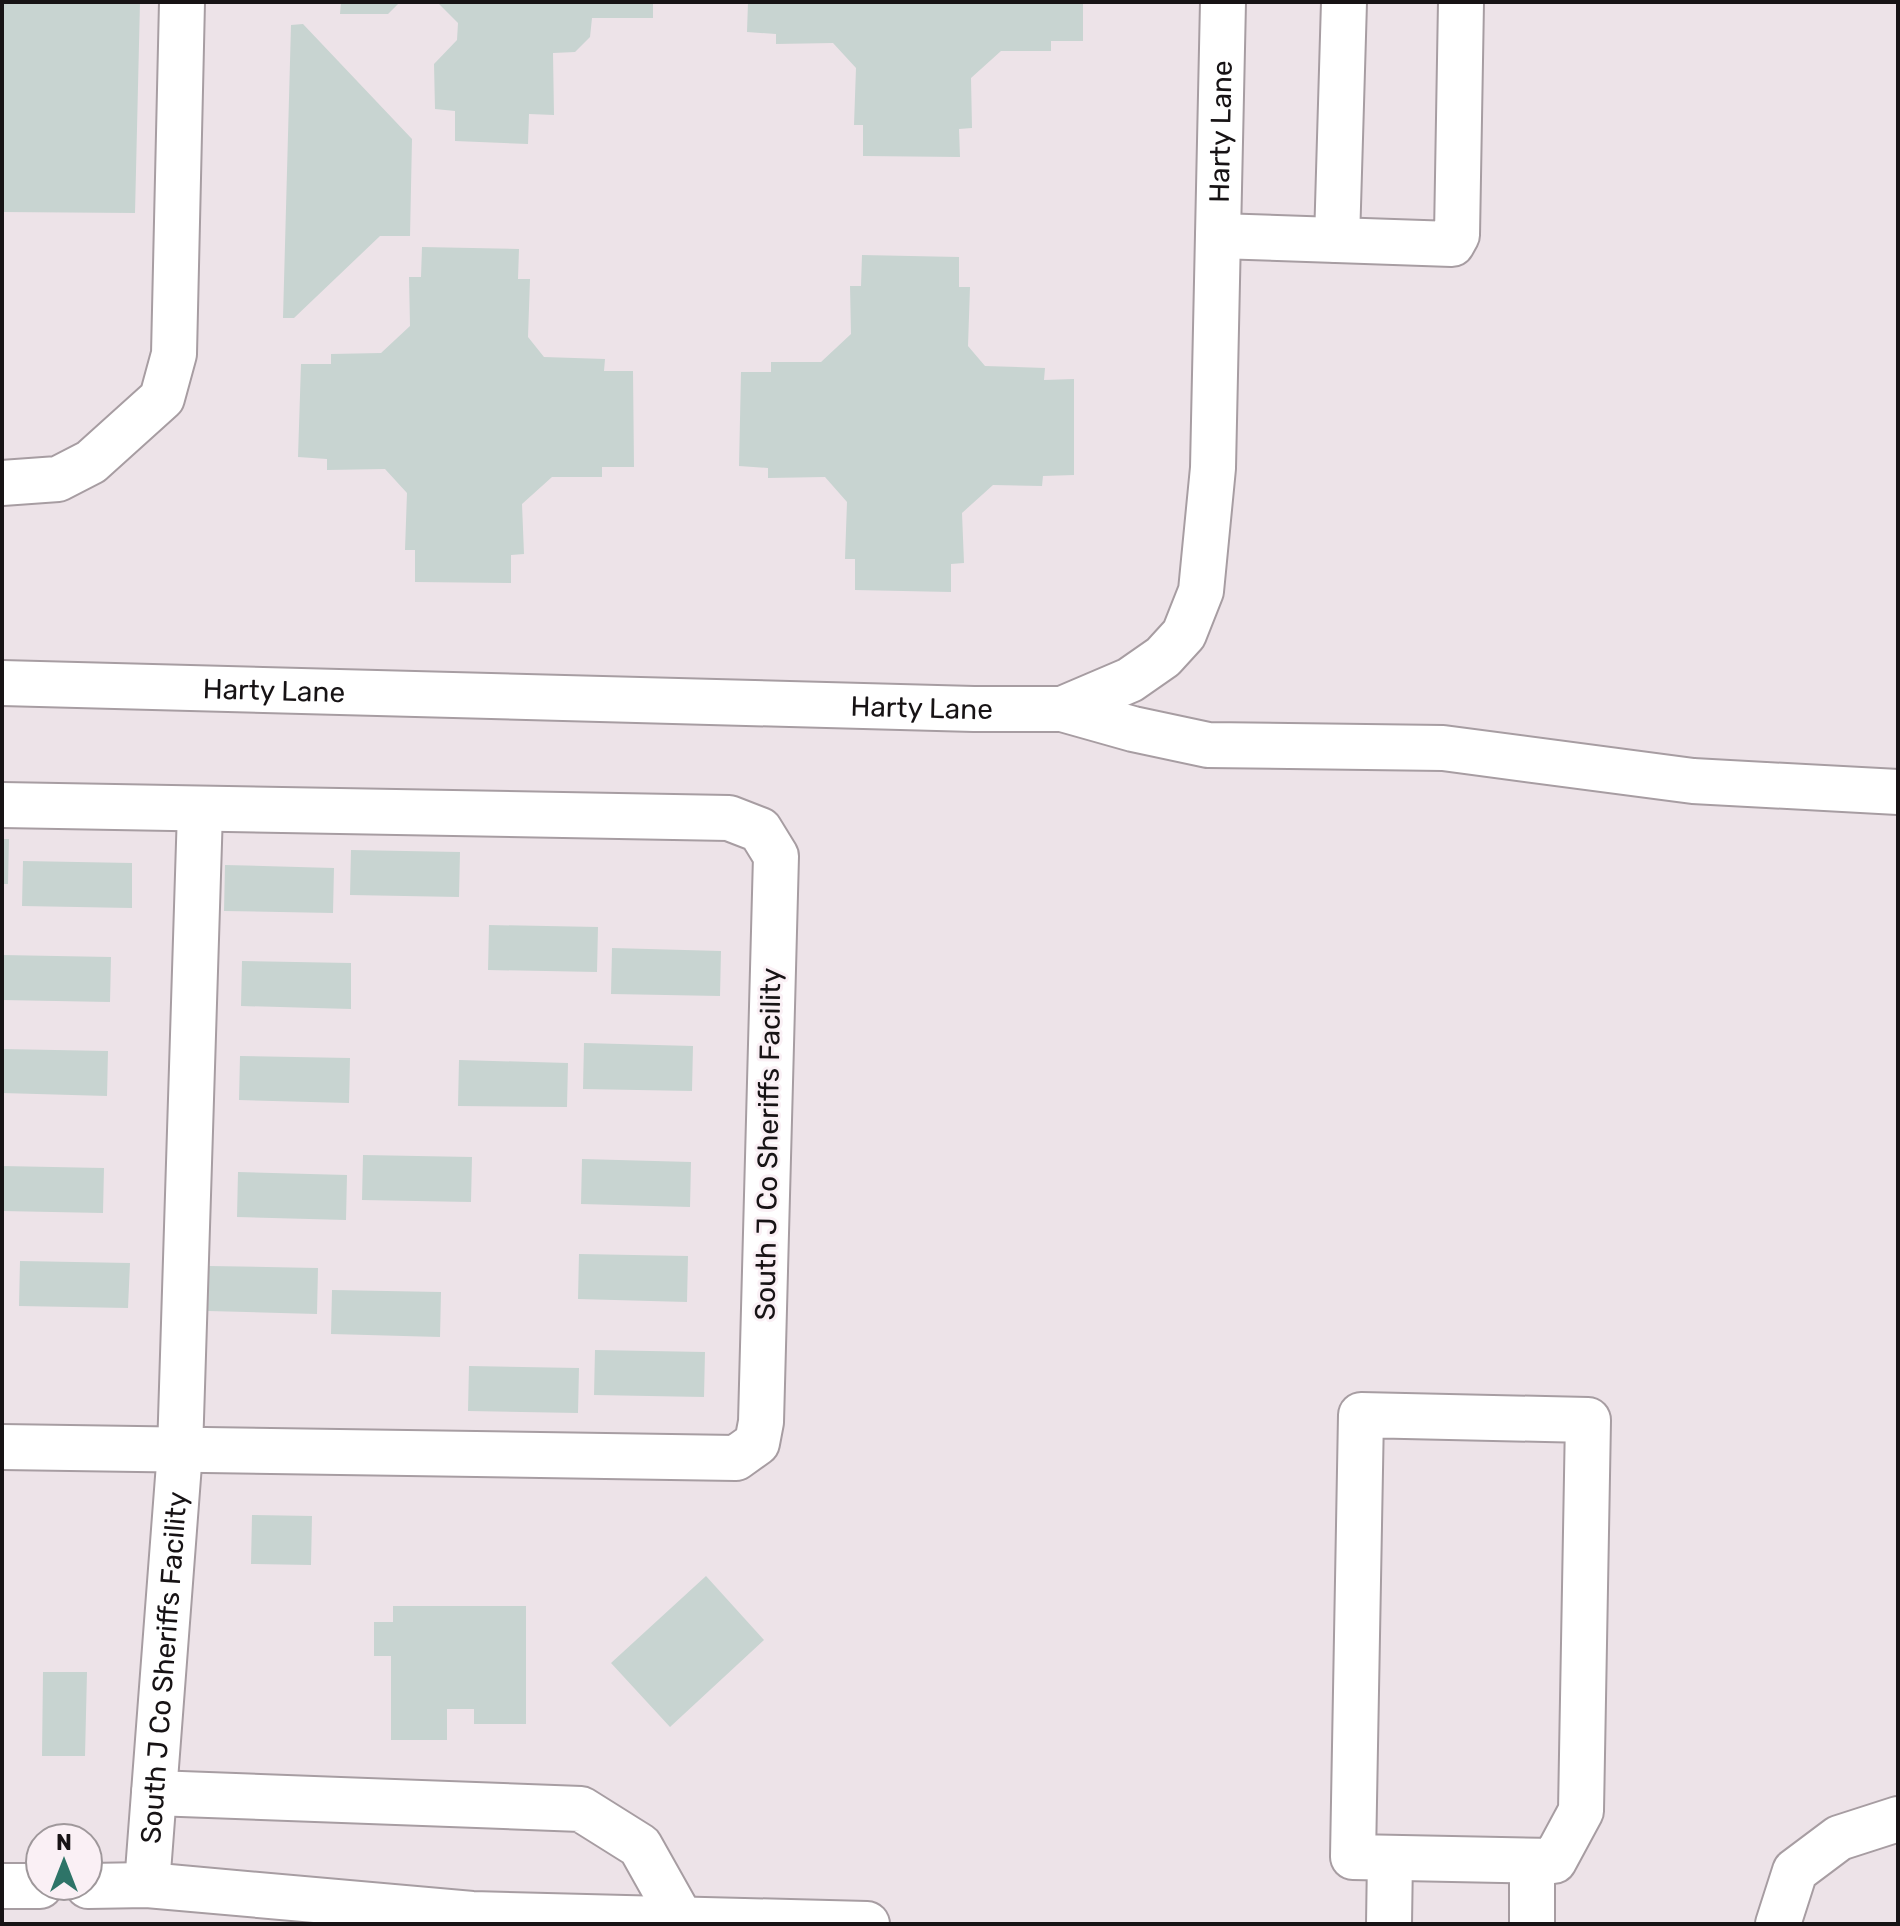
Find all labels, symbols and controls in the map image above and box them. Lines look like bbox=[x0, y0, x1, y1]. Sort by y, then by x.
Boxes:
street label: Harty Lane bbox=[1202, 60, 1238, 203]
street label: Harty Lane bbox=[202, 672, 346, 709]
street label: Harty Lane bbox=[850, 689, 993, 726]
street label: South J Co Sheriffs Facility bbox=[748, 967, 788, 1321]
street label: South J Co Sheriffs Facility bbox=[134, 1490, 193, 1845]
north arrow bbox=[24, 1822, 104, 1902]
text: N bbox=[56, 1829, 72, 1856]

